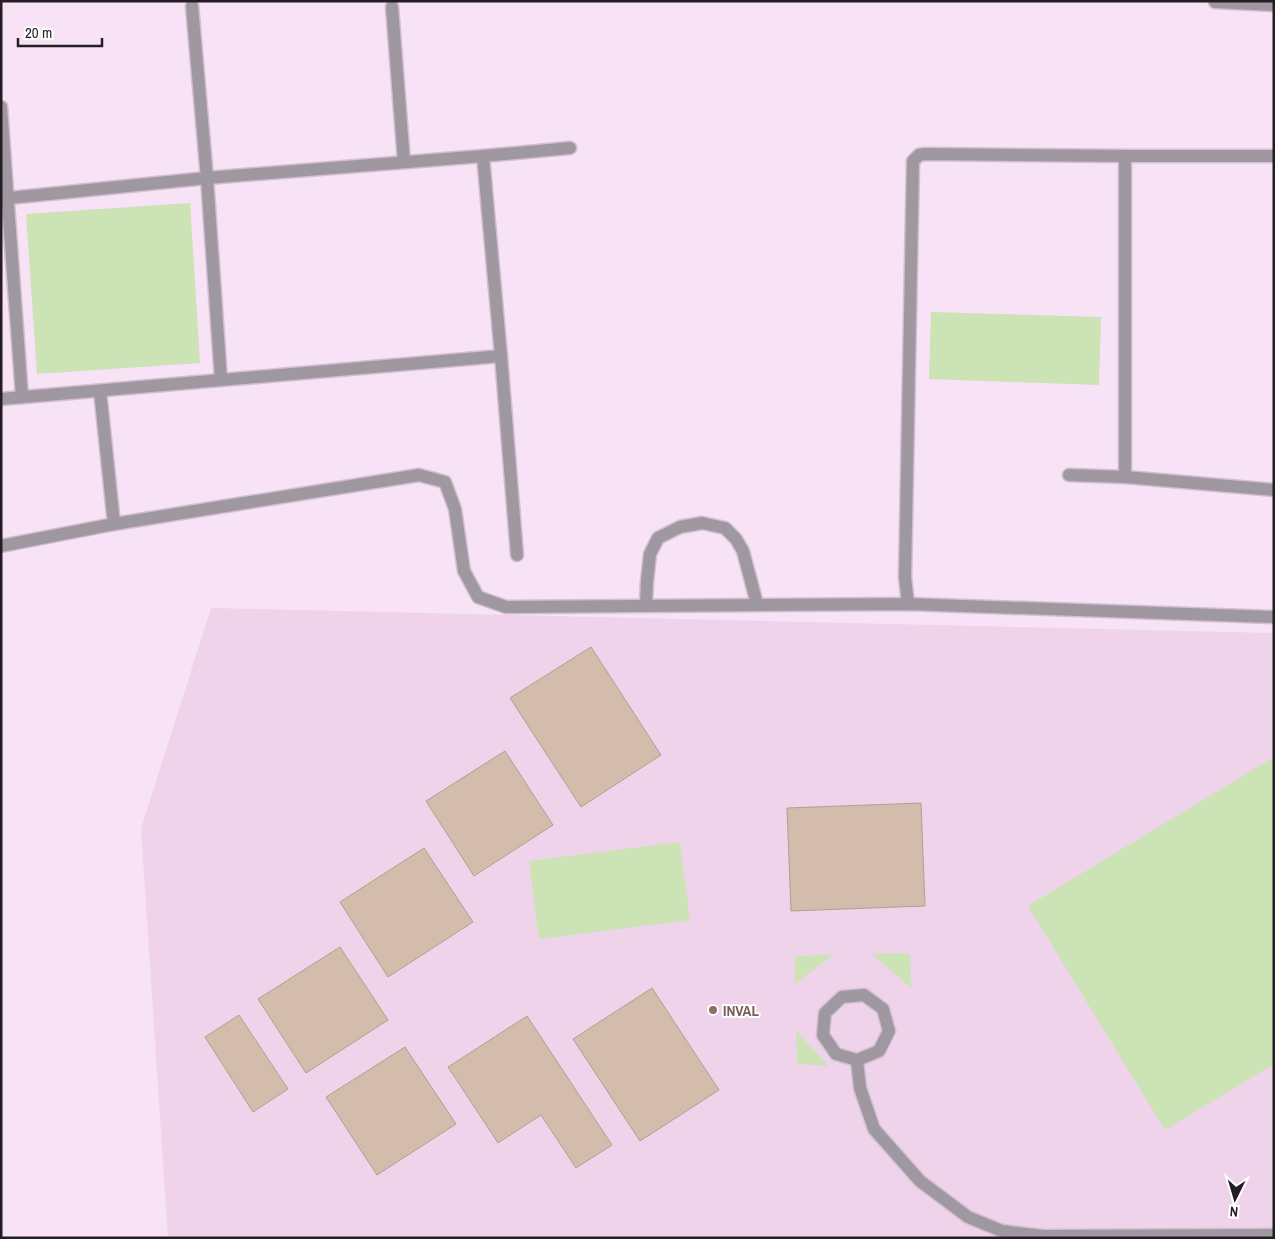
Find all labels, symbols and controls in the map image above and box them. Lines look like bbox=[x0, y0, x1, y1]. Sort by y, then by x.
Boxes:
scale bar bbox=[18, 15, 101, 47]
text: 20 m bbox=[25, 22, 52, 43]
place label: INVAL bbox=[723, 1000, 759, 1021]
marker: INVAL bbox=[707, 1004, 719, 1016]
north arrow bbox=[1210, 1174, 1260, 1224]
text: N bbox=[1229, 1203, 1239, 1221]

